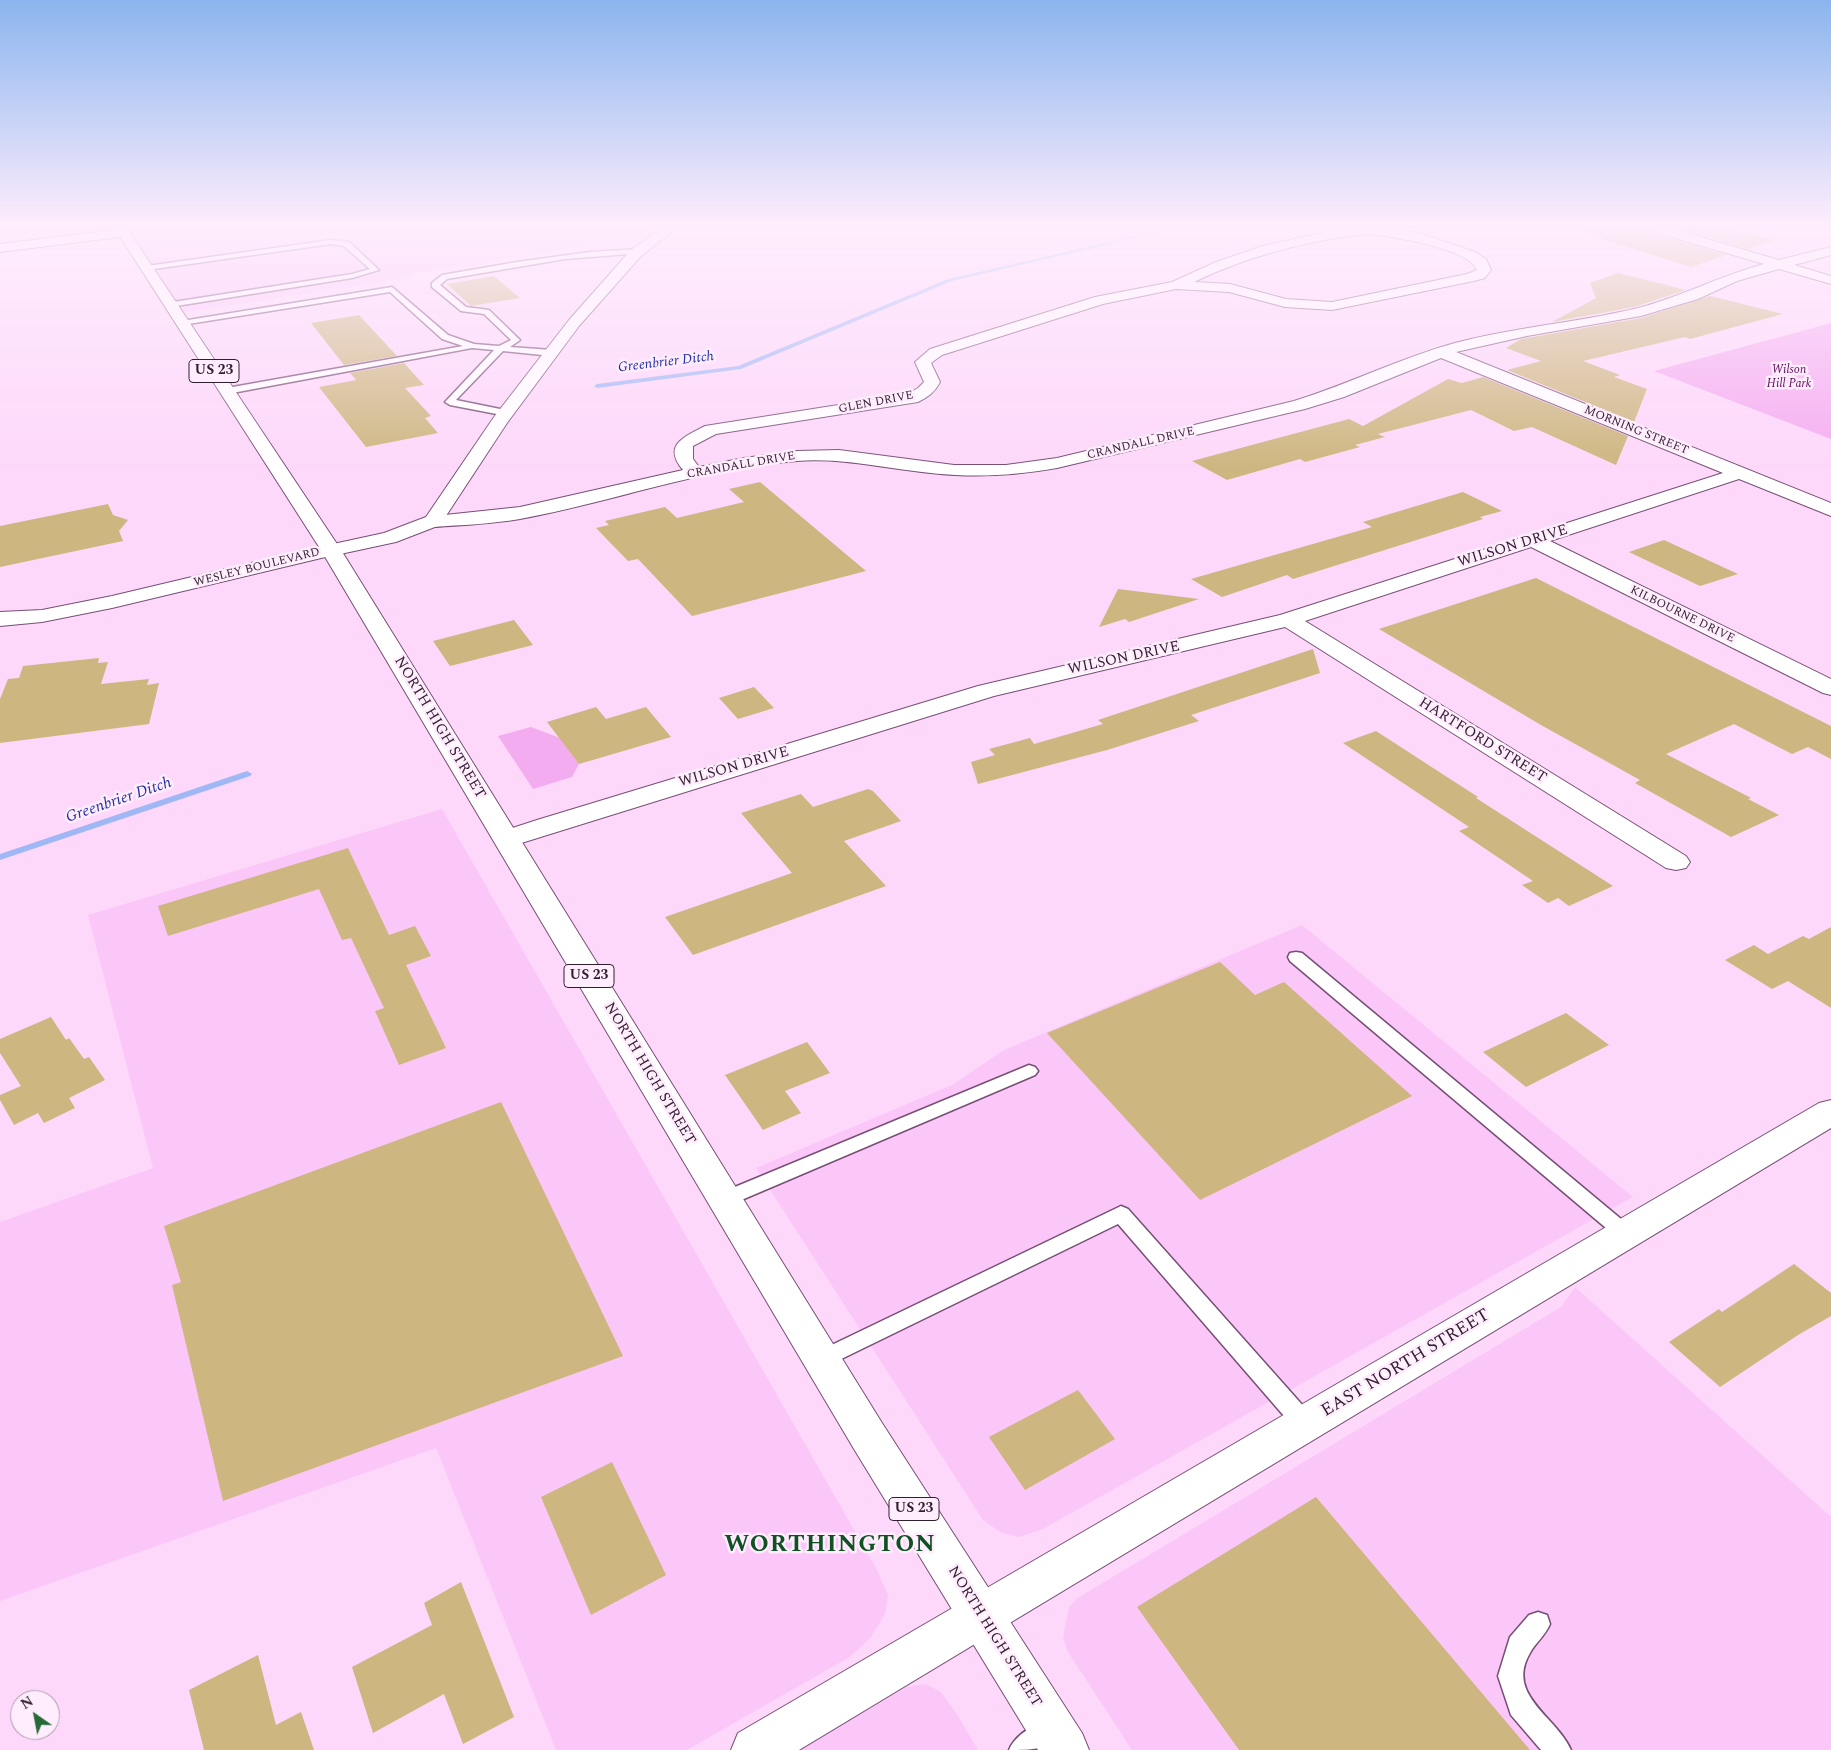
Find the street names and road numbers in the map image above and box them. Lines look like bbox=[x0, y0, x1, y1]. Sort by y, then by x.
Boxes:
road number: US 23 bbox=[189, 360, 239, 382]
street label: GLEN DRIVE bbox=[837, 389, 915, 417]
street label: MORNING STREET bbox=[1582, 404, 1690, 458]
street label: CRANDALL DRIVE bbox=[1086, 425, 1196, 463]
street label: CRANDALL DRIVE bbox=[686, 449, 796, 483]
street label: WILSON DRIVE bbox=[1456, 522, 1570, 572]
street label: WESLEY BOULEVARD bbox=[193, 545, 321, 591]
street label: KILBOURNE DRIVE bbox=[1627, 583, 1737, 647]
street label: WILSON DRIVE bbox=[1066, 638, 1182, 680]
street label: NORTH HIGH STREET bbox=[389, 654, 489, 802]
street label: HARTFORD STREET bbox=[1415, 694, 1549, 788]
street label: WILSON DRIVE bbox=[677, 744, 791, 792]
road number: US 23 bbox=[564, 964, 614, 988]
street label: NORTH HIGH STREET bbox=[599, 1000, 699, 1148]
street label: EAST NORTH STREET bbox=[1318, 1305, 1494, 1423]
road number: US 23 bbox=[889, 1498, 939, 1520]
street label: NORTH HIGH STREET bbox=[943, 1563, 1045, 1711]

